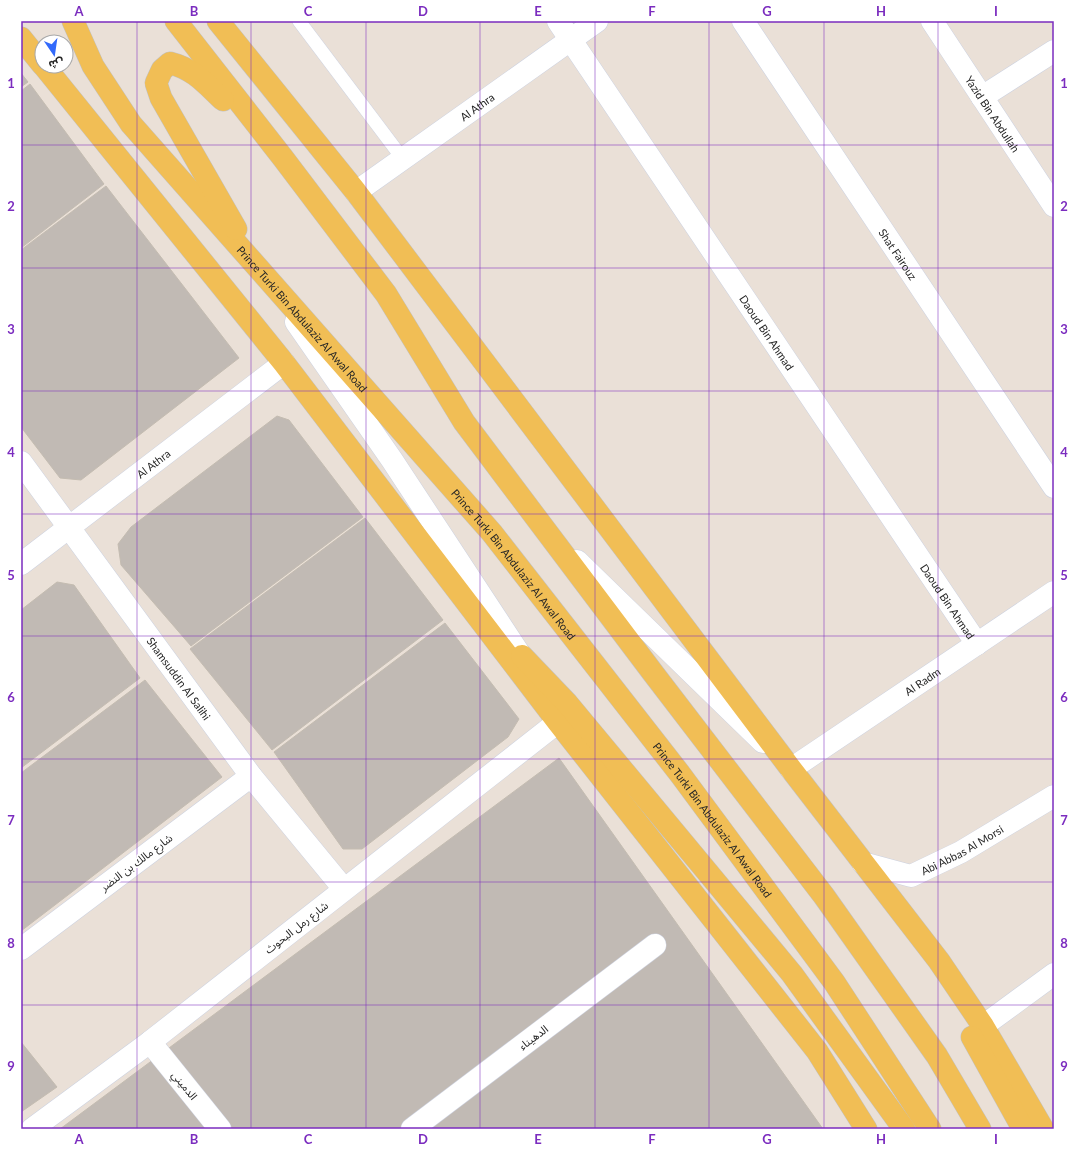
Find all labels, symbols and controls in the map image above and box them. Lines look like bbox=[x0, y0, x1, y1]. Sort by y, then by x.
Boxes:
text: A bbox=[73, 3, 84, 19]
text: B bbox=[190, 3, 199, 19]
text: C bbox=[304, 3, 313, 19]
text: D bbox=[418, 3, 428, 19]
text: E bbox=[534, 3, 542, 19]
text: F bbox=[648, 3, 656, 19]
text: G bbox=[762, 3, 772, 19]
text: H bbox=[876, 3, 886, 19]
text: I bbox=[994, 3, 998, 19]
north arrow bbox=[34, 34, 74, 74]
text: ش bbox=[47, 55, 65, 72]
street label: Yazid Bin Abdullah bbox=[963, 73, 1023, 154]
text: 1 bbox=[7, 75, 15, 91]
text: 1 bbox=[1060, 75, 1068, 91]
street label: Al Athra bbox=[457, 90, 496, 123]
text: 2 bbox=[7, 198, 15, 214]
text: 2 bbox=[1060, 198, 1068, 214]
street label: Shat Fairouz bbox=[877, 226, 920, 282]
street label: Prince Turki Bin Abdulaziz Al Awal Road bbox=[235, 243, 370, 394]
street label: Daoud Bin Ahmad bbox=[737, 292, 797, 372]
text: 3 bbox=[7, 321, 15, 337]
text: 3 bbox=[1060, 321, 1068, 337]
text: 4 bbox=[7, 444, 15, 460]
text: 4 bbox=[1060, 444, 1068, 460]
street label: Al Athra bbox=[133, 446, 172, 480]
street label: Prince Turki Bin Abdulaziz Al Awal Road bbox=[449, 486, 579, 642]
street label: Daoud Bin Ahmad bbox=[918, 561, 978, 641]
text: 5 bbox=[7, 567, 15, 583]
text: 5 bbox=[1060, 567, 1068, 583]
street label: Shamsuddin Al Salihi bbox=[145, 634, 214, 722]
street label: Al Radm bbox=[902, 664, 942, 697]
text: 6 bbox=[7, 689, 15, 705]
text: 6 bbox=[1060, 689, 1068, 705]
street label: Prince Turki Bin Abdulaziz Al Awal Road bbox=[651, 739, 775, 899]
text: 7 bbox=[7, 812, 15, 828]
text: 7 bbox=[1060, 812, 1068, 828]
street label: Abi Abbas Al Morsi bbox=[918, 822, 1006, 877]
street label: شارع مالك بن النضر bbox=[97, 830, 176, 896]
street label: شارع رمل البحوث bbox=[262, 898, 332, 957]
text: 8 bbox=[7, 935, 15, 951]
text: 8 bbox=[1060, 935, 1068, 951]
street label: الدهيناء bbox=[516, 1022, 551, 1053]
text: 9 bbox=[7, 1058, 15, 1074]
text: 9 bbox=[1060, 1058, 1068, 1074]
street label: الدميني bbox=[167, 1068, 200, 1104]
text: A bbox=[73, 1131, 84, 1147]
text: B bbox=[190, 1131, 199, 1147]
text: C bbox=[304, 1131, 313, 1147]
text: D bbox=[418, 1131, 428, 1147]
text: E bbox=[534, 1131, 542, 1147]
text: F bbox=[648, 1131, 656, 1147]
text: G bbox=[762, 1131, 772, 1147]
text: H bbox=[876, 1131, 886, 1147]
text: I bbox=[994, 1131, 998, 1147]

